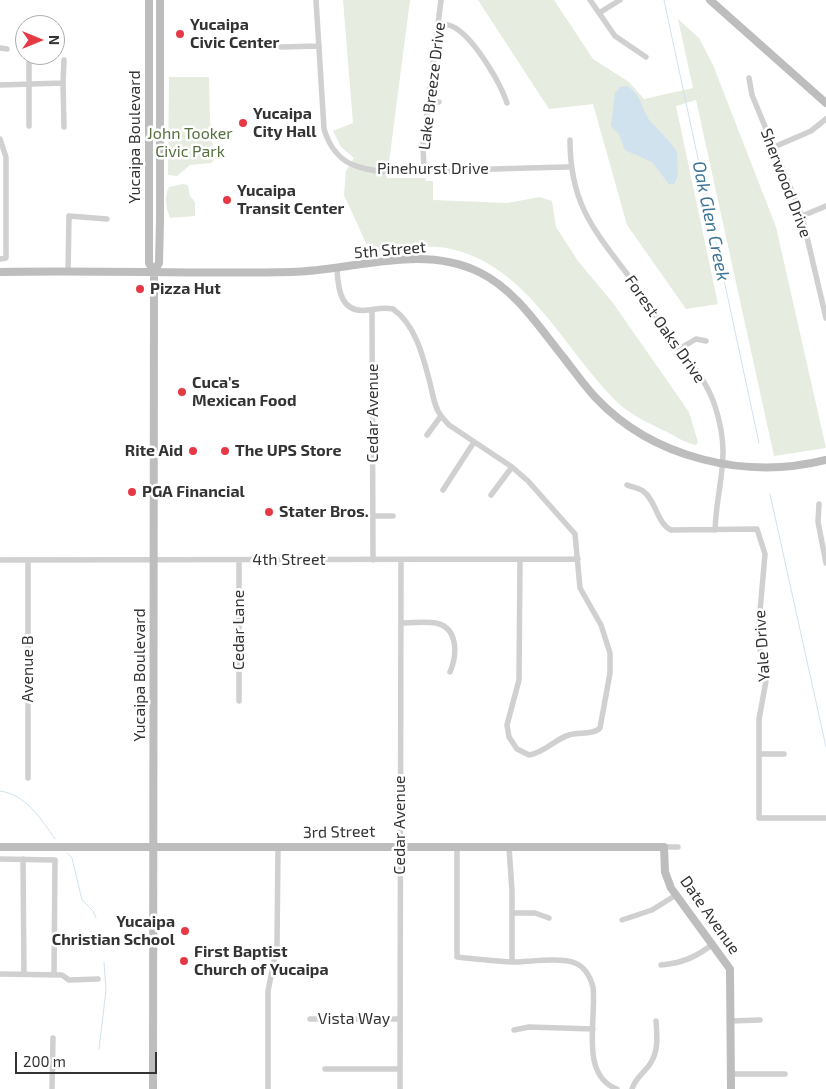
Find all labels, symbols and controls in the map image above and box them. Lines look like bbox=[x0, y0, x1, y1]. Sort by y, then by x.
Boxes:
north arrow bbox=[15, 15, 65, 65]
place label: Yucaipa Civic Center bbox=[190, 15, 279, 53]
street label: Lake Breeze Drive bbox=[415, 21, 449, 151]
marker: Yucaipa Civic Center bbox=[174, 28, 186, 40]
text: N bbox=[46, 35, 63, 45]
street label: Yucaipa Boulevard bbox=[125, 70, 145, 204]
place label: Yucaipa City Hall bbox=[253, 104, 317, 142]
marker: Yucaipa City Hall bbox=[237, 117, 249, 129]
park label: John Tooker Civic Park bbox=[147, 124, 233, 162]
street label: Sherwood Drive bbox=[756, 126, 816, 240]
street label: Pinehurst Drive bbox=[377, 159, 489, 179]
water label: Oak Glen Creek bbox=[688, 159, 734, 283]
place label: Yucaipa Transit Center bbox=[237, 181, 344, 219]
marker: Yucaipa Transit Center bbox=[221, 194, 233, 206]
street label: 5th Street bbox=[353, 237, 427, 263]
street label: Forest Oaks Drive bbox=[621, 271, 709, 387]
place label: Pizza Hut bbox=[150, 279, 221, 299]
marker: Pizza Hut bbox=[134, 283, 146, 295]
street label: Cedar Avenue bbox=[363, 363, 383, 463]
place label: Cuca's Mexican Food bbox=[192, 373, 297, 411]
marker: Cuca's Mexican Food bbox=[176, 386, 188, 398]
place label: Rite Aid bbox=[125, 441, 183, 461]
place label: The UPS Store bbox=[235, 441, 341, 461]
marker: Rite Aid bbox=[187, 445, 199, 457]
marker: The UPS Store bbox=[219, 445, 231, 457]
place label: PGA Financial bbox=[142, 482, 245, 502]
marker: PGA Financial bbox=[126, 486, 138, 498]
place label: Stater Bros. bbox=[279, 502, 369, 522]
marker: Stater Bros. bbox=[263, 506, 275, 518]
street label: 4th Street bbox=[252, 550, 326, 570]
street label: Cedar Lane bbox=[229, 590, 249, 670]
street label: Yucaipa Boulevard bbox=[130, 608, 150, 742]
street label: Yale Drive bbox=[750, 609, 774, 683]
street label: Avenue B bbox=[18, 635, 38, 703]
street label: Cedar Avenue bbox=[390, 775, 410, 875]
street label: 3rd Street bbox=[303, 822, 375, 842]
street label: Date Avenue bbox=[676, 872, 744, 958]
place label: Yucaipa Christian School bbox=[52, 912, 175, 950]
marker: Yucaipa Christian School bbox=[179, 925, 191, 937]
place label: First Baptist Church of Yucaipa bbox=[194, 942, 329, 980]
marker: First Baptist Church of Yucaipa bbox=[178, 955, 190, 967]
street label: Vista Way bbox=[318, 1009, 390, 1029]
scale bar bbox=[18, 1042, 160, 1074]
text: 200 m bbox=[23, 1052, 66, 1070]

